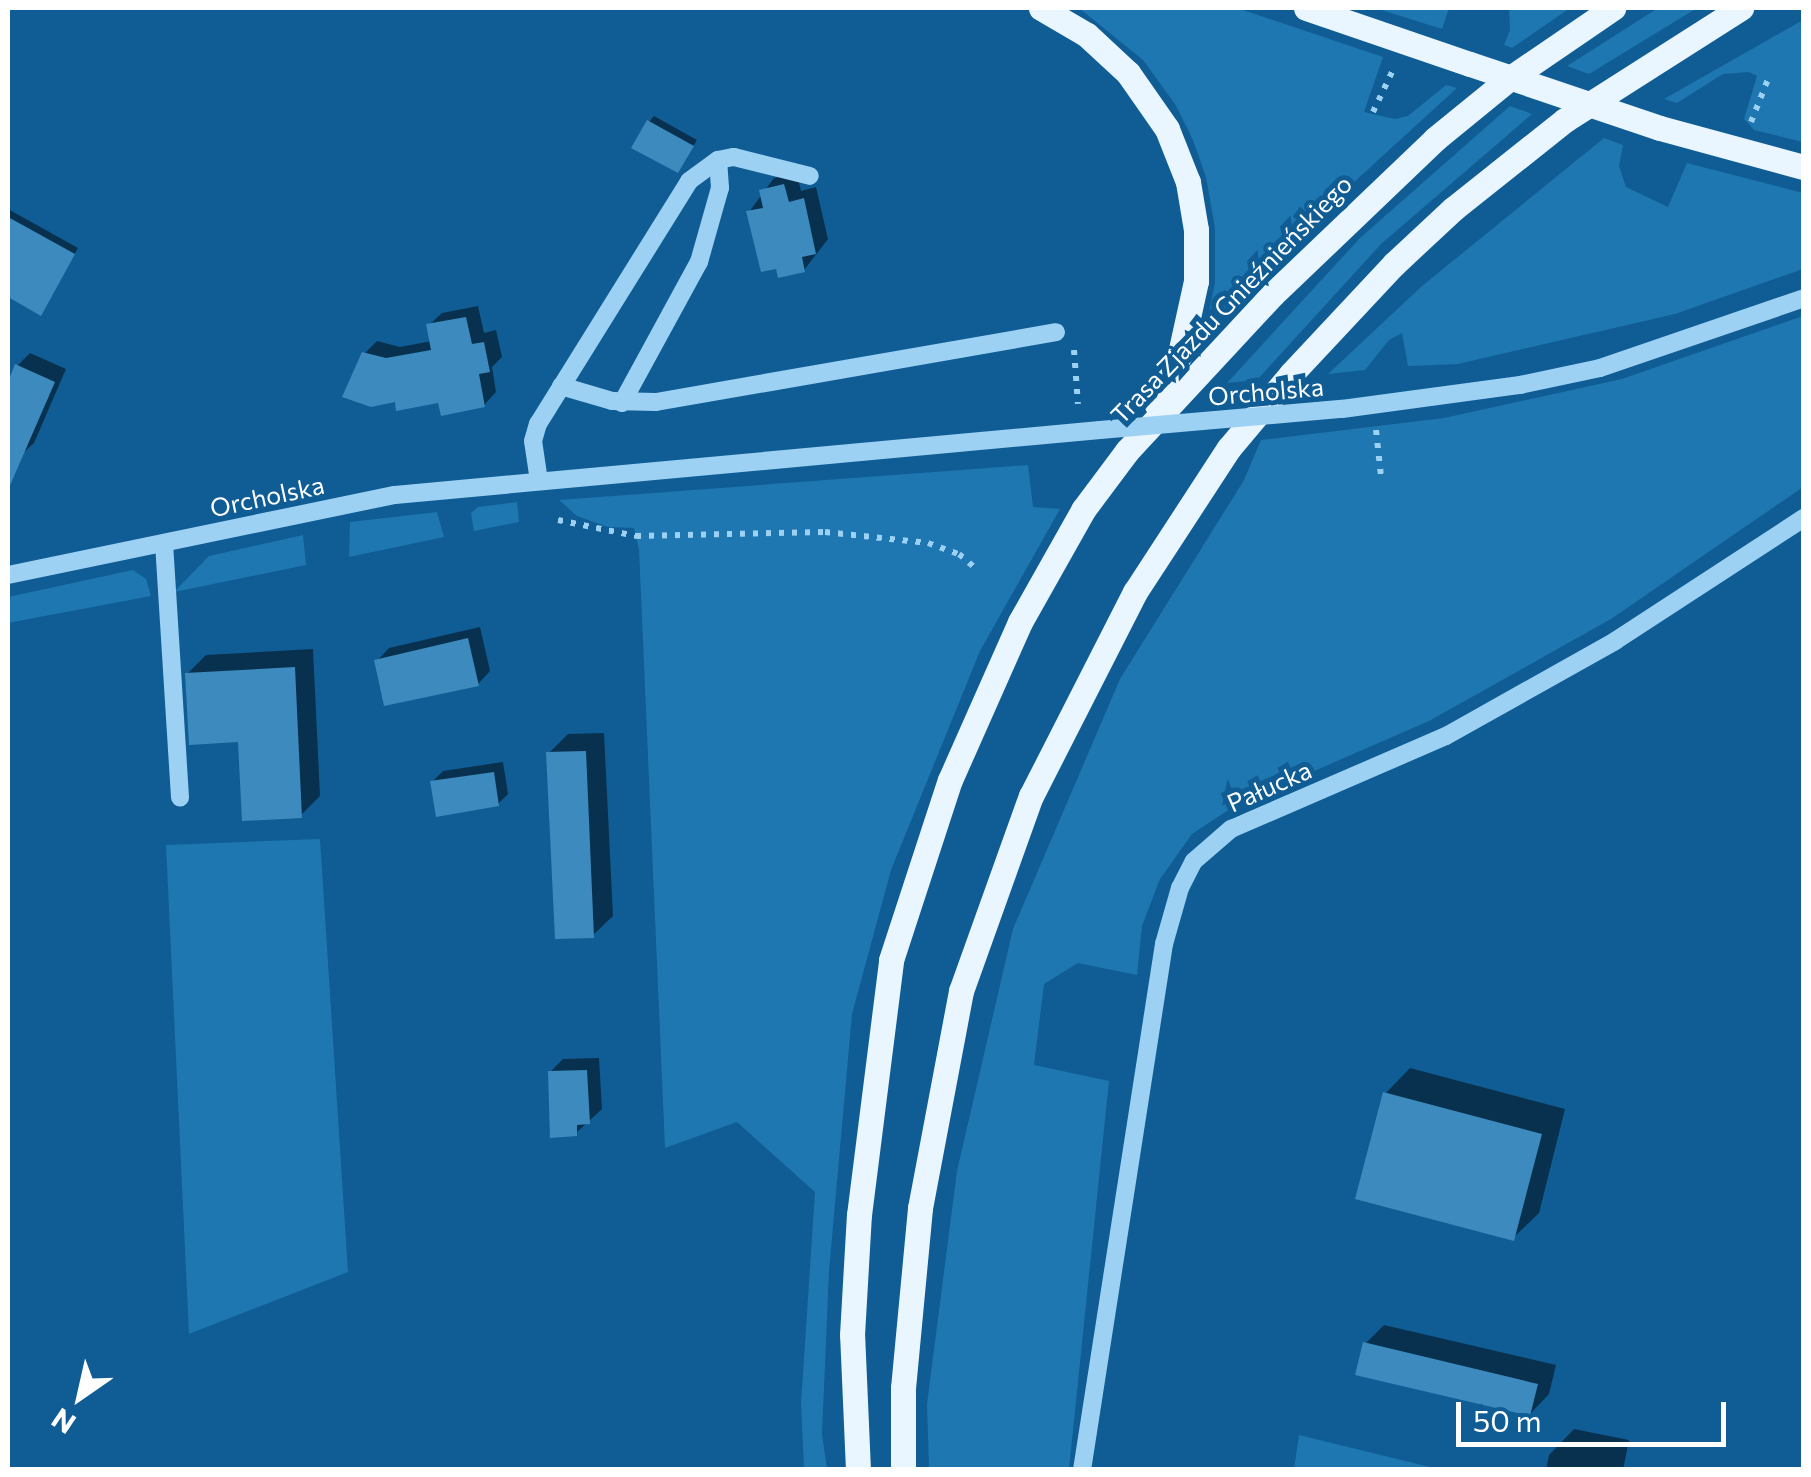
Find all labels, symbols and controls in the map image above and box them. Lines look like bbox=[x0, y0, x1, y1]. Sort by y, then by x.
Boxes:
street label: Trasa Zjazdu Gnieźnieńskiego bbox=[1104, 169, 1358, 429]
street label: Orcholska bbox=[1207, 371, 1325, 411]
street label: Orcholska bbox=[207, 469, 327, 523]
street label: Pałucka bbox=[1222, 754, 1316, 818]
north arrow bbox=[30, 1347, 130, 1447]
scale bar bbox=[1461, 1382, 1731, 1444]
text: 50 m bbox=[1473, 1401, 1542, 1438]
text: N bbox=[45, 1402, 81, 1442]

